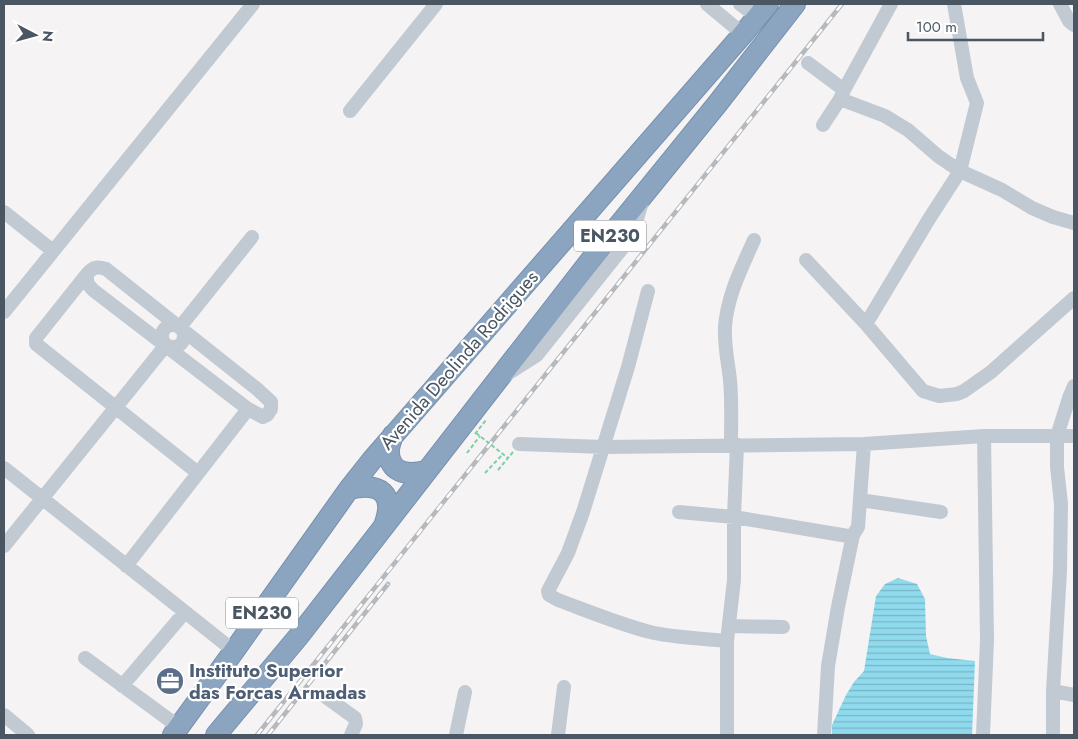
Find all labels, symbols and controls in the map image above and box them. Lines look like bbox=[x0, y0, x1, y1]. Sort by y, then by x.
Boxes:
north arrow bbox=[10, 10, 60, 60]
scale bar bbox=[908, 10, 1043, 42]
text: 100 m bbox=[916, 16, 957, 38]
text: N bbox=[37, 30, 58, 43]
road number: EN230 bbox=[574, 220, 646, 252]
street label: Avenida Deolinda Rodrigues bbox=[373, 264, 545, 456]
road number: EN230 bbox=[226, 598, 298, 628]
place label: Instituto Superior das Forcas Armadas bbox=[189, 657, 367, 706]
office icon: Instituto Superior das Forcas Armadas bbox=[155, 666, 185, 696]

